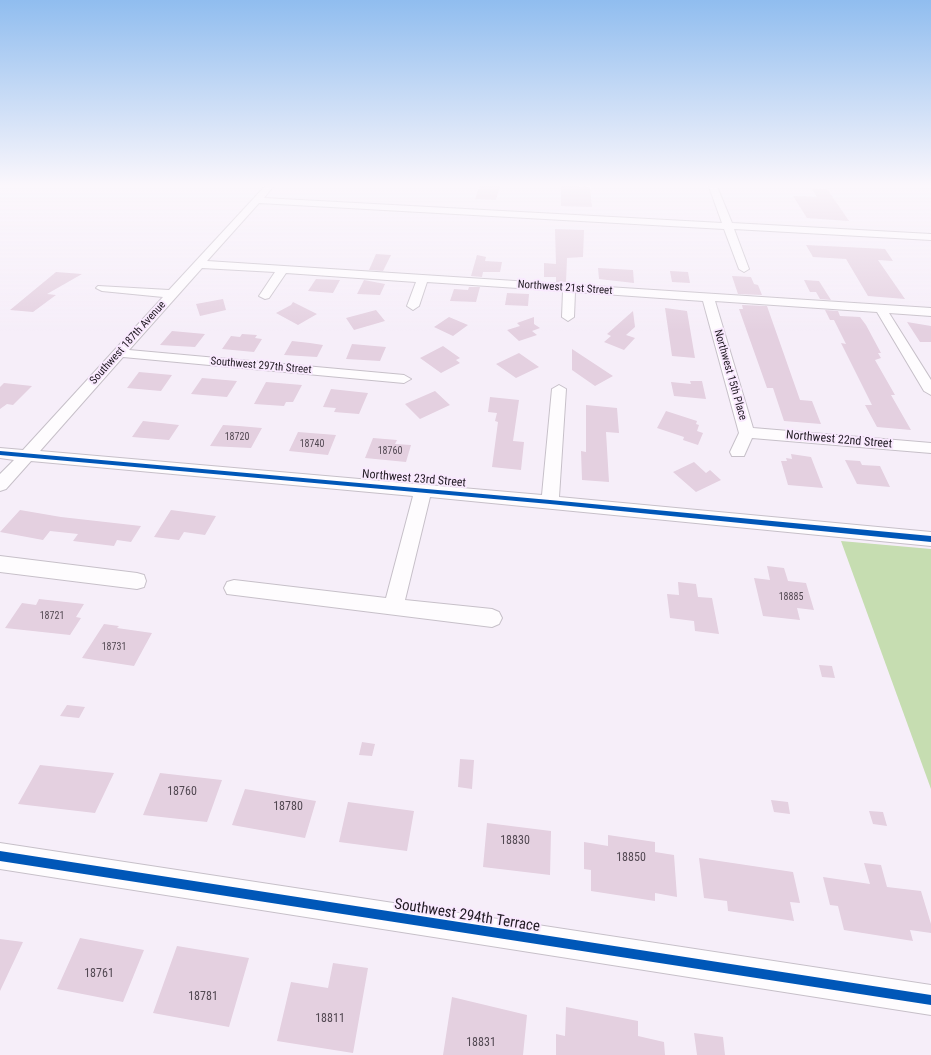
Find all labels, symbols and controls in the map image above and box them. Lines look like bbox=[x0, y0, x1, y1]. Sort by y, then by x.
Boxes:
street label: Northwest 21st Street bbox=[517, 278, 613, 298]
street label: Southwest 187th Avenue bbox=[87, 299, 169, 387]
street label: Northwest 15th Place bbox=[711, 328, 749, 422]
street label: Southwest 297th Street bbox=[210, 355, 312, 377]
street label: Northwest 22nd Street bbox=[785, 428, 893, 452]
house number: 18720 bbox=[225, 431, 249, 443]
house number: 18740 bbox=[300, 438, 324, 450]
house number: 18760 bbox=[378, 445, 402, 457]
street label: Northwest 23rd Street bbox=[361, 467, 467, 491]
house number: 18885 bbox=[779, 591, 803, 603]
house number: 18721 bbox=[40, 610, 64, 622]
house number: 18731 bbox=[102, 641, 126, 653]
house number: 18760 bbox=[167, 785, 197, 799]
house number: 18780 bbox=[273, 800, 303, 814]
house number: 18830 bbox=[500, 834, 530, 848]
house number: 18850 bbox=[616, 851, 646, 865]
street label: Southwest 294th Terrace bbox=[393, 896, 541, 936]
house number: 18761 bbox=[84, 967, 114, 981]
house number: 18781 bbox=[188, 990, 218, 1004]
house number: 18811 bbox=[315, 1012, 345, 1026]
house number: 18831 bbox=[466, 1036, 496, 1050]

